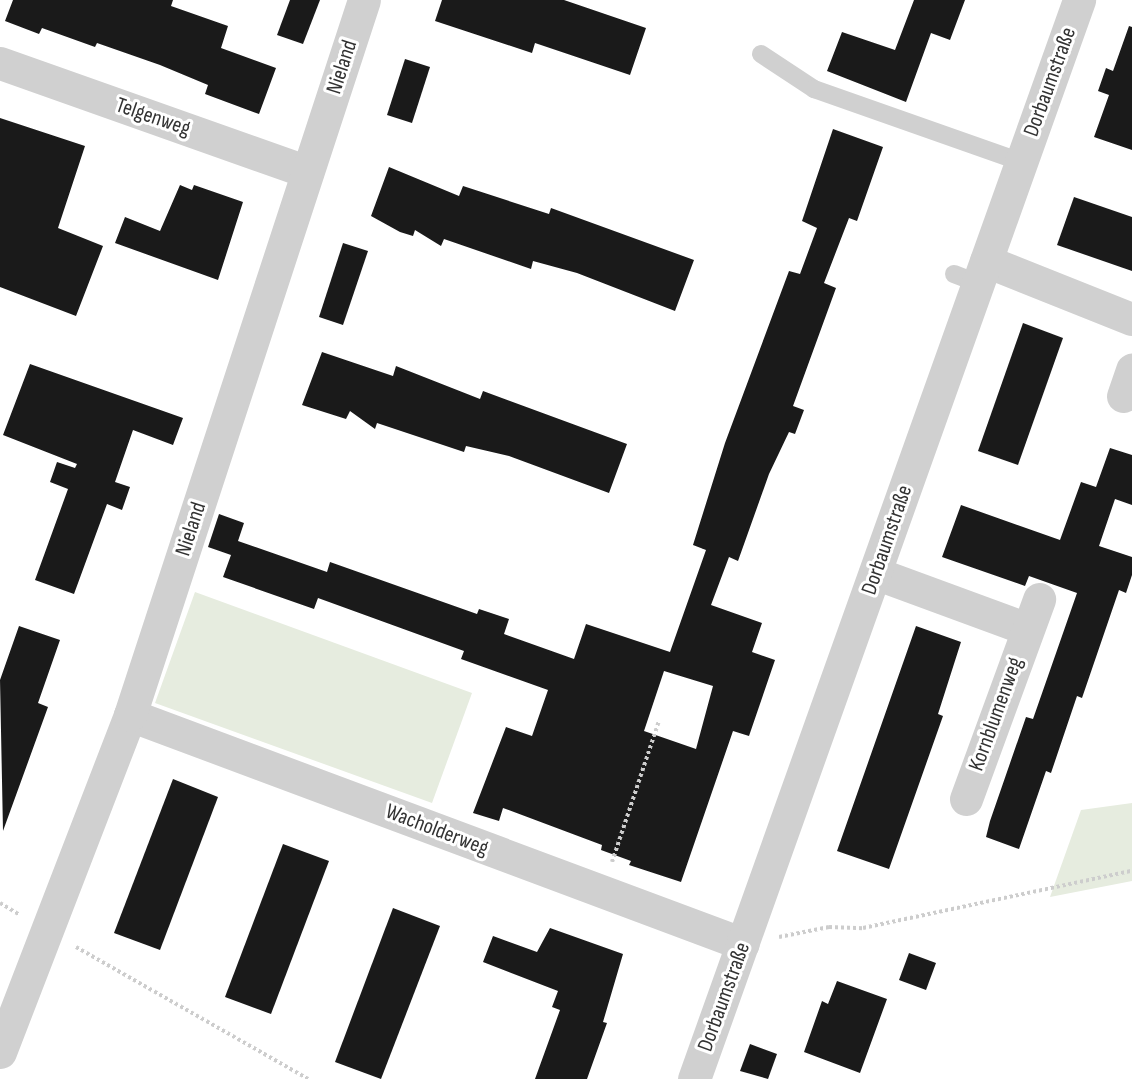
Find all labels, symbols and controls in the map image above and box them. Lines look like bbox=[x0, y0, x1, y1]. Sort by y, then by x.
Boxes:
street label: Dorbaumstraße bbox=[1018, 24, 1082, 140]
street label: Nieland bbox=[321, 37, 363, 97]
street label: Telgenweg bbox=[112, 92, 194, 142]
street label: Dorbaumstraße bbox=[856, 482, 918, 598]
street label: Nieland bbox=[170, 499, 212, 559]
street label: Kornblumenweg bbox=[963, 654, 1029, 774]
street label: Wacholderweg bbox=[382, 798, 492, 862]
street label: Dorbaumstraße bbox=[692, 939, 756, 1055]

